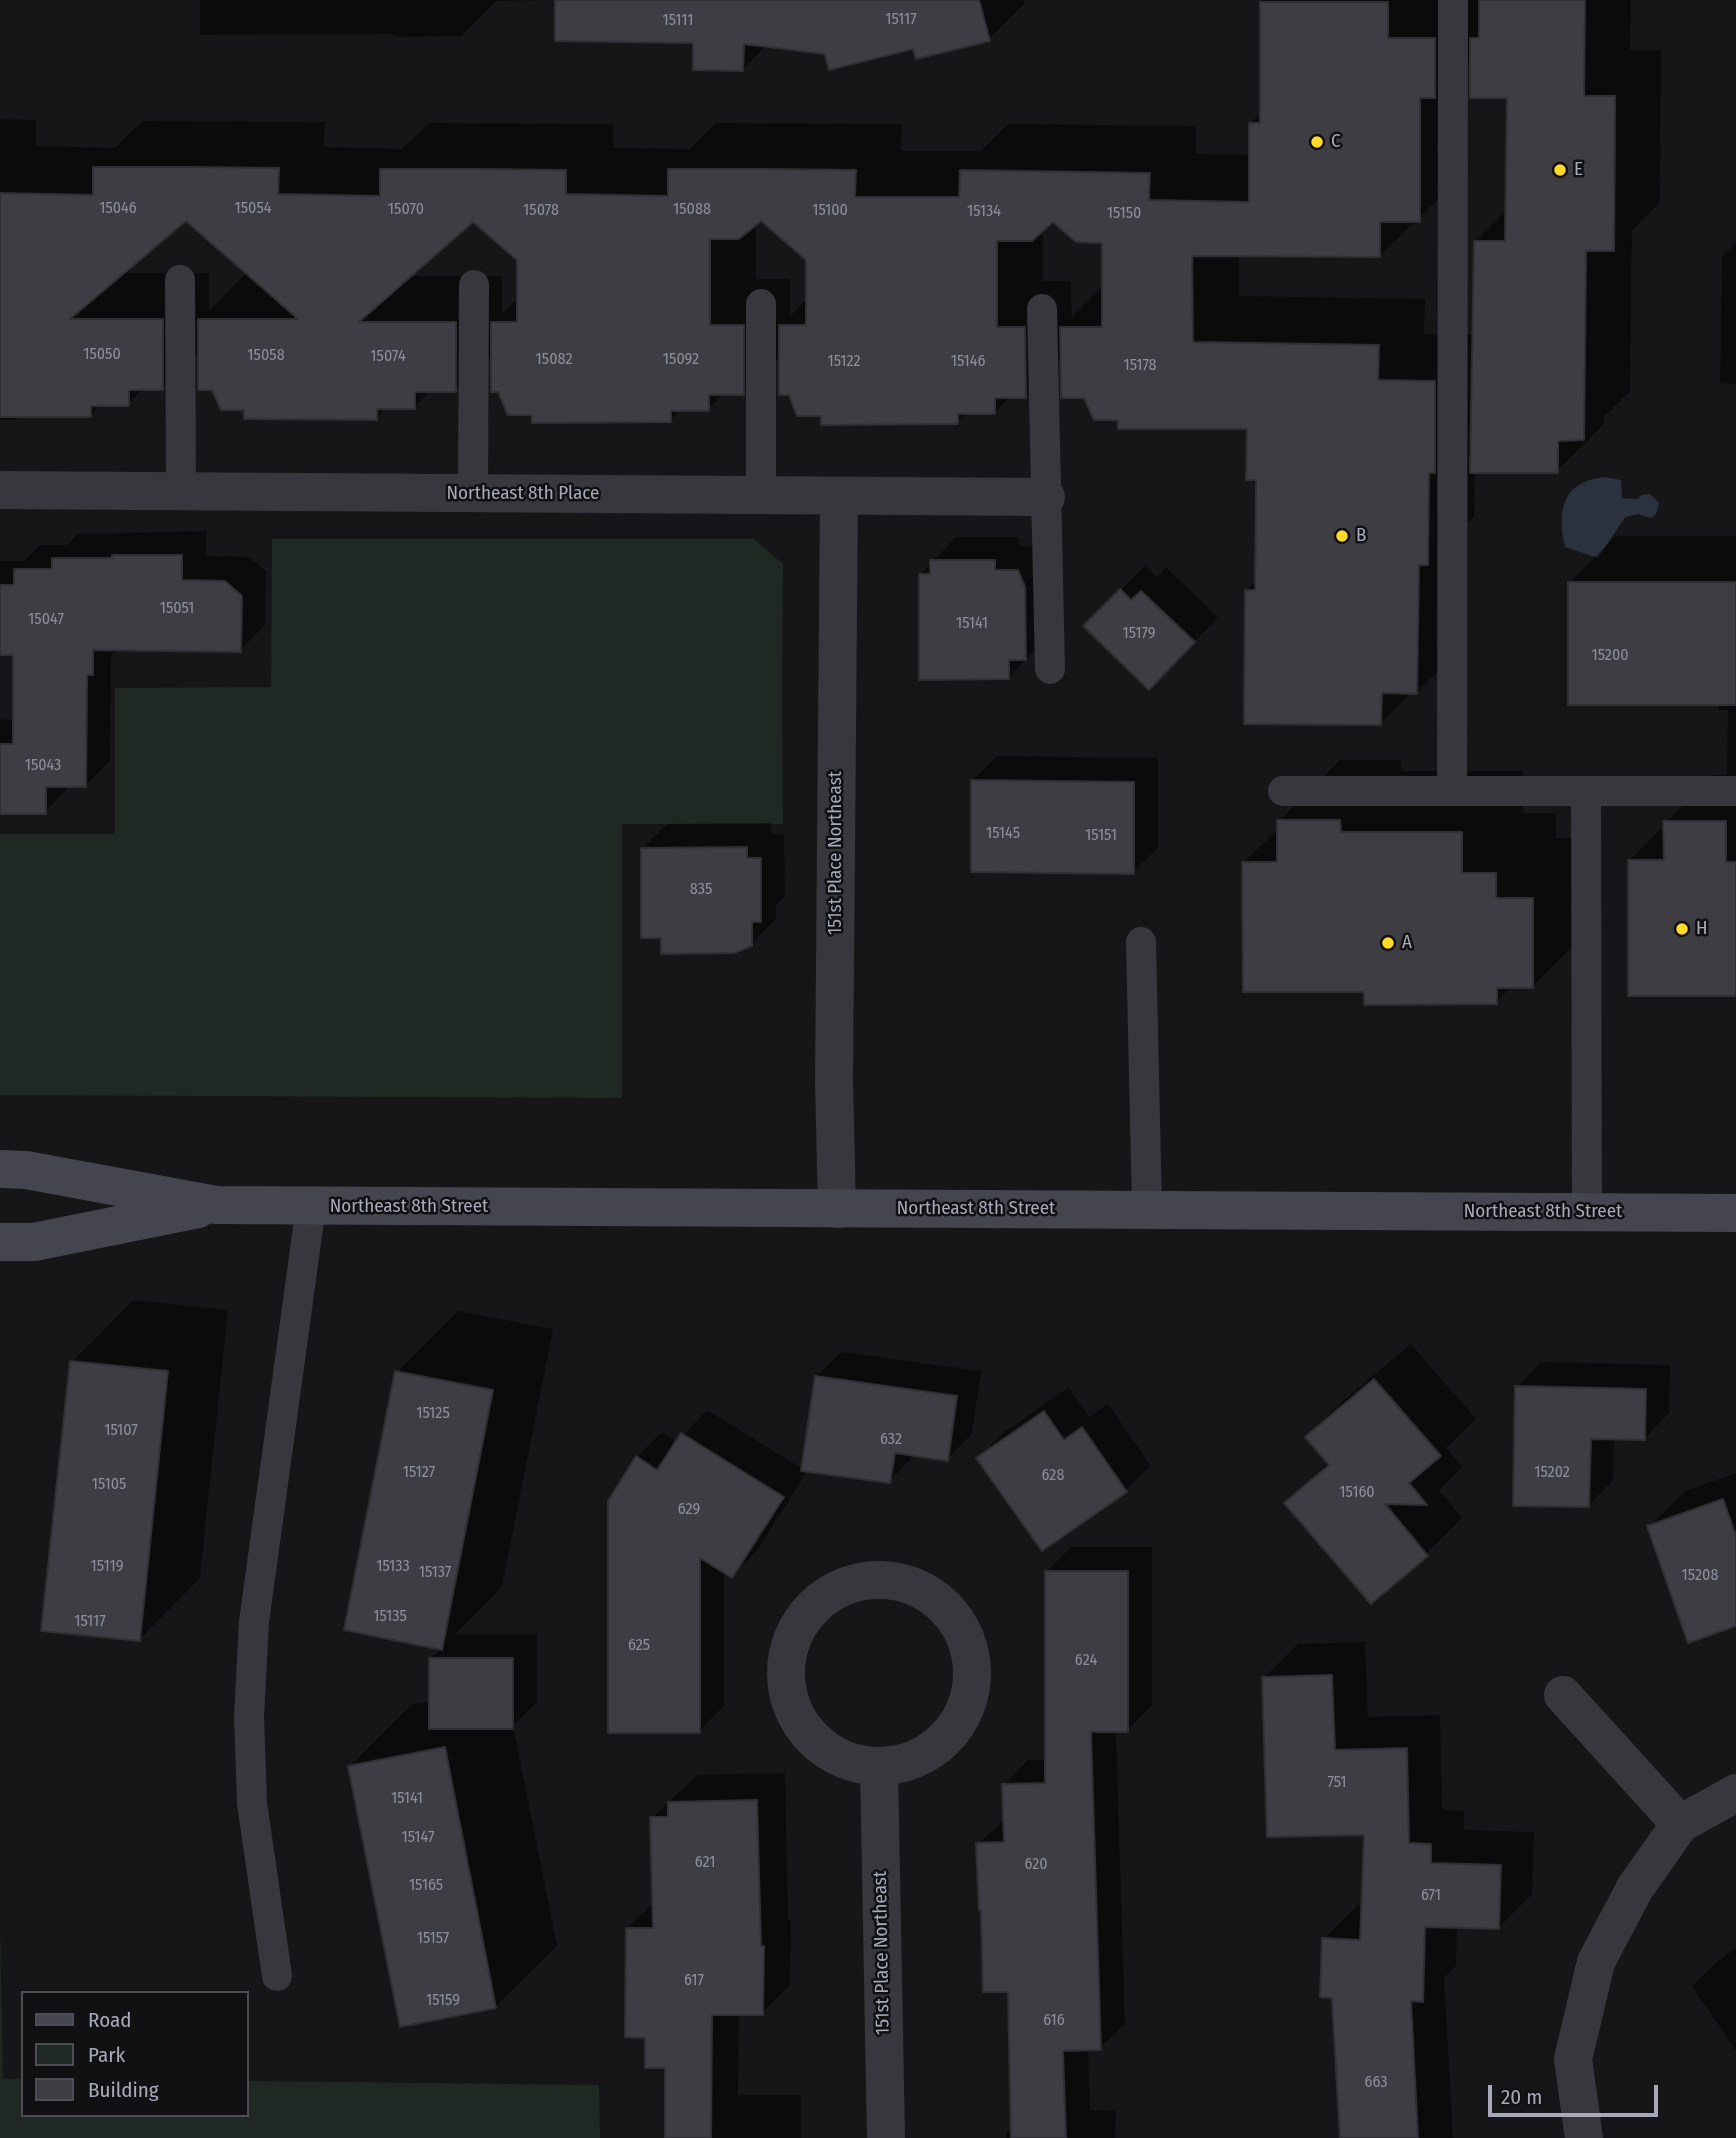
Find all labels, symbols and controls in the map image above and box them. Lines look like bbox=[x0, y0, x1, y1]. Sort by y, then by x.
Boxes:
house number: 15117 bbox=[885, 10, 917, 30]
house number: 15111 bbox=[662, 11, 694, 31]
place label: C bbox=[1331, 131, 1341, 153]
marker: C bbox=[1309, 134, 1325, 150]
place label: E bbox=[1574, 159, 1583, 181]
marker: E bbox=[1552, 162, 1568, 178]
house number: 15046 bbox=[99, 199, 137, 219]
house number: 15054 bbox=[234, 199, 272, 219]
house number: 15070 bbox=[388, 200, 424, 220]
house number: 15088 bbox=[673, 200, 711, 220]
house number: 15078 bbox=[523, 201, 559, 221]
house number: 15100 bbox=[812, 201, 848, 221]
house number: 15134 bbox=[967, 202, 1001, 222]
house number: 15150 bbox=[1107, 204, 1141, 224]
house number: 15050 bbox=[83, 345, 121, 365]
house number: 15058 bbox=[247, 346, 285, 366]
house number: 15074 bbox=[370, 347, 406, 367]
house number: 15082 bbox=[536, 350, 572, 370]
house number: 15092 bbox=[663, 350, 699, 370]
house number: 15122 bbox=[827, 352, 861, 372]
house number: 15146 bbox=[951, 352, 985, 372]
house number: 15178 bbox=[1123, 356, 1157, 376]
street label: Northeast 8th Place bbox=[447, 483, 599, 505]
place label: B bbox=[1356, 525, 1366, 547]
marker: B bbox=[1334, 528, 1350, 544]
house number: 15051 bbox=[160, 599, 194, 619]
house number: 15047 bbox=[28, 610, 64, 630]
house number: 15141 bbox=[956, 614, 988, 634]
house number: 15179 bbox=[1122, 624, 1156, 644]
house number: 15200 bbox=[1591, 646, 1629, 666]
house number: 15043 bbox=[25, 756, 61, 776]
street label: 151st Place Northeast bbox=[825, 771, 847, 935]
house number: 15145 bbox=[986, 824, 1020, 844]
house number: 15151 bbox=[1085, 826, 1117, 846]
house number: 835 bbox=[690, 880, 712, 900]
place label: H bbox=[1696, 918, 1708, 940]
marker: H bbox=[1674, 921, 1690, 937]
place label: A bbox=[1402, 932, 1412, 954]
marker: A bbox=[1380, 935, 1396, 951]
street label: Northeast 8th Street bbox=[330, 1196, 488, 1218]
street label: Northeast 8th Street bbox=[897, 1198, 1055, 1220]
street label: Northeast 8th Street bbox=[1464, 1201, 1622, 1223]
house number: 15125 bbox=[416, 1404, 450, 1424]
house number: 15107 bbox=[104, 1421, 138, 1441]
house number: 632 bbox=[880, 1430, 902, 1450]
house number: 15127 bbox=[403, 1463, 435, 1483]
house number: 15202 bbox=[1534, 1463, 1570, 1483]
house number: 628 bbox=[1042, 1466, 1064, 1486]
house number: 15105 bbox=[92, 1475, 126, 1495]
house number: 15160 bbox=[1339, 1483, 1375, 1503]
house number: 629 bbox=[678, 1500, 700, 1520]
house number: 15119 bbox=[91, 1557, 123, 1577]
house number: 15133 bbox=[376, 1557, 410, 1577]
house number: 15137 bbox=[419, 1563, 451, 1583]
house number: 15208 bbox=[1682, 1566, 1718, 1586]
house number: 15135 bbox=[373, 1607, 407, 1627]
house number: 15117 bbox=[74, 1612, 106, 1632]
house number: 625 bbox=[628, 1636, 650, 1656]
house number: 624 bbox=[1075, 1651, 1097, 1671]
house number: 751 bbox=[1327, 1773, 1347, 1793]
house number: 15141 bbox=[391, 1789, 423, 1809]
house number: 15147 bbox=[402, 1828, 434, 1848]
house number: 621 bbox=[695, 1853, 715, 1873]
house number: 620 bbox=[1024, 1855, 1048, 1875]
street label: 151st Place Northeast bbox=[869, 1871, 895, 2035]
house number: 15165 bbox=[409, 1876, 443, 1896]
house number: 671 bbox=[1421, 1886, 1441, 1906]
house number: 15157 bbox=[417, 1929, 449, 1949]
house number: 617 bbox=[684, 1971, 704, 1991]
legend bbox=[21, 1991, 248, 2117]
house number: 15159 bbox=[426, 1991, 460, 2011]
text: Road bbox=[88, 2007, 132, 2033]
house number: 616 bbox=[1043, 2011, 1065, 2031]
text: Park bbox=[88, 2042, 125, 2068]
scale bar bbox=[1491, 2072, 1661, 2116]
house number: 663 bbox=[1365, 2073, 1387, 2093]
text: Building bbox=[88, 2077, 159, 2103]
text: 20 m bbox=[1501, 2084, 1542, 2110]

